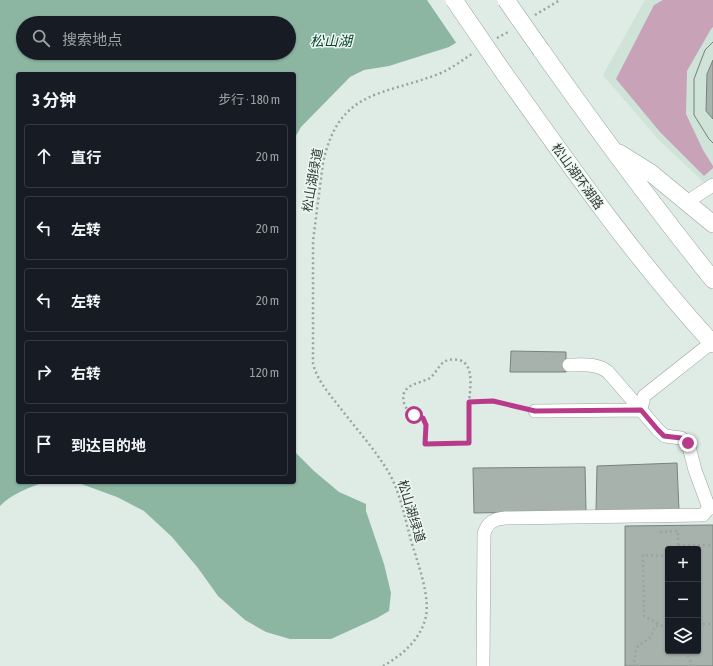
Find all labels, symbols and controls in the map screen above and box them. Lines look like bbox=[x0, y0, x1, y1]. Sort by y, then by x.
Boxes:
search box bbox=[16, 16, 296, 60]
icon: search bbox=[30, 27, 52, 49]
text: 搜索地点 bbox=[62, 31, 122, 48]
water label: 松山湖 bbox=[310, 33, 354, 49]
text: 3 分钟 bbox=[32, 90, 76, 110]
text: 步行 · 180 m bbox=[218, 92, 280, 107]
street label: 松山湖环湖路 bbox=[549, 140, 607, 212]
icon: ahead bbox=[33, 145, 55, 167]
street label: 松山湖绿道 bbox=[299, 147, 326, 213]
text: 直行 bbox=[71, 149, 101, 166]
text: 20 m bbox=[256, 149, 279, 164]
icon: left bbox=[33, 217, 55, 239]
text: 左转 bbox=[71, 221, 101, 238]
text: 20 m bbox=[256, 221, 279, 236]
icon: left bbox=[33, 289, 55, 311]
text: 左转 bbox=[71, 293, 101, 310]
text: 20 m bbox=[256, 293, 279, 308]
icon: right bbox=[33, 361, 55, 383]
text: 右转 bbox=[71, 365, 101, 382]
text: 120 m bbox=[250, 365, 279, 380]
route start bbox=[405, 406, 423, 424]
icon: arrive bbox=[33, 433, 55, 455]
route end bbox=[679, 434, 697, 452]
text: 到达目的地 bbox=[71, 437, 146, 454]
street label: 松山湖绿道 bbox=[395, 478, 428, 544]
map controls bbox=[665, 546, 701, 654]
button: + bbox=[665, 546, 701, 582]
button: − bbox=[665, 582, 701, 618]
button: layers bbox=[665, 618, 701, 654]

